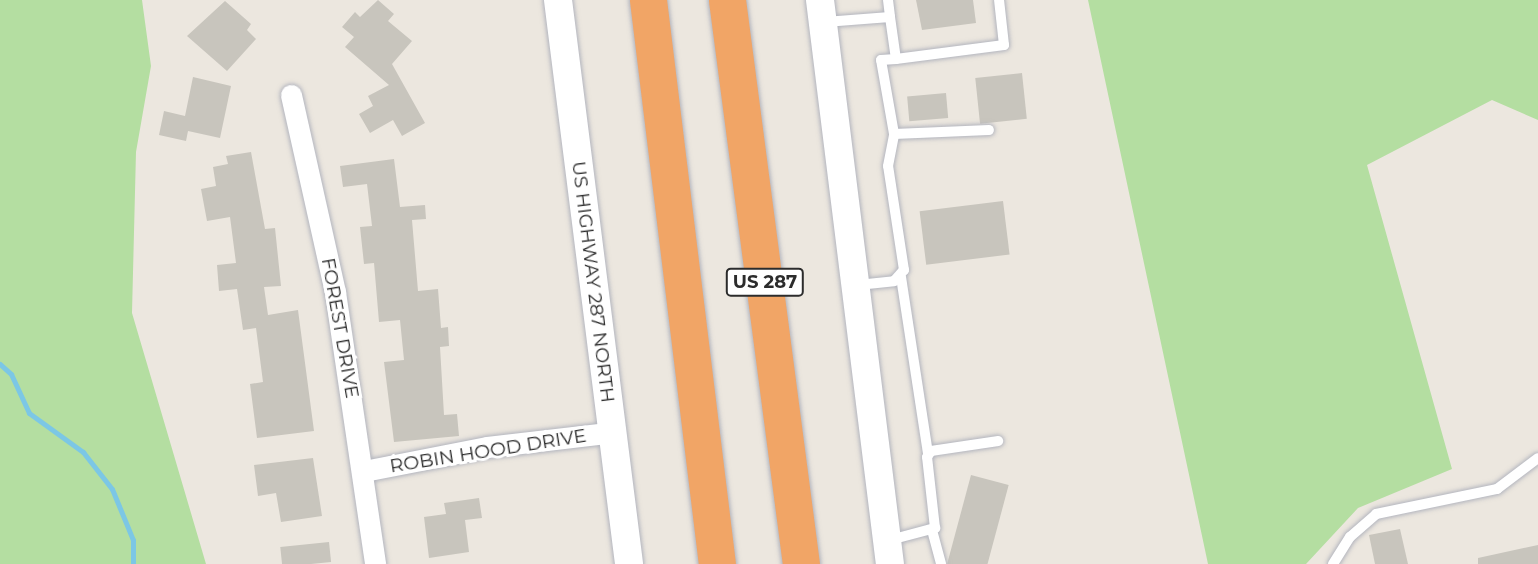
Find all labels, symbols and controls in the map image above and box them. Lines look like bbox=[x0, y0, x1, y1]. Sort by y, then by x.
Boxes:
street label: US HIGHWAY 287 NORTH bbox=[567, 160, 619, 404]
street label: FOREST DRIVE bbox=[316, 256, 364, 400]
road number: US 287 bbox=[725, 268, 805, 296]
street label: ROBIN HOOD DRIVE bbox=[388, 424, 588, 478]

